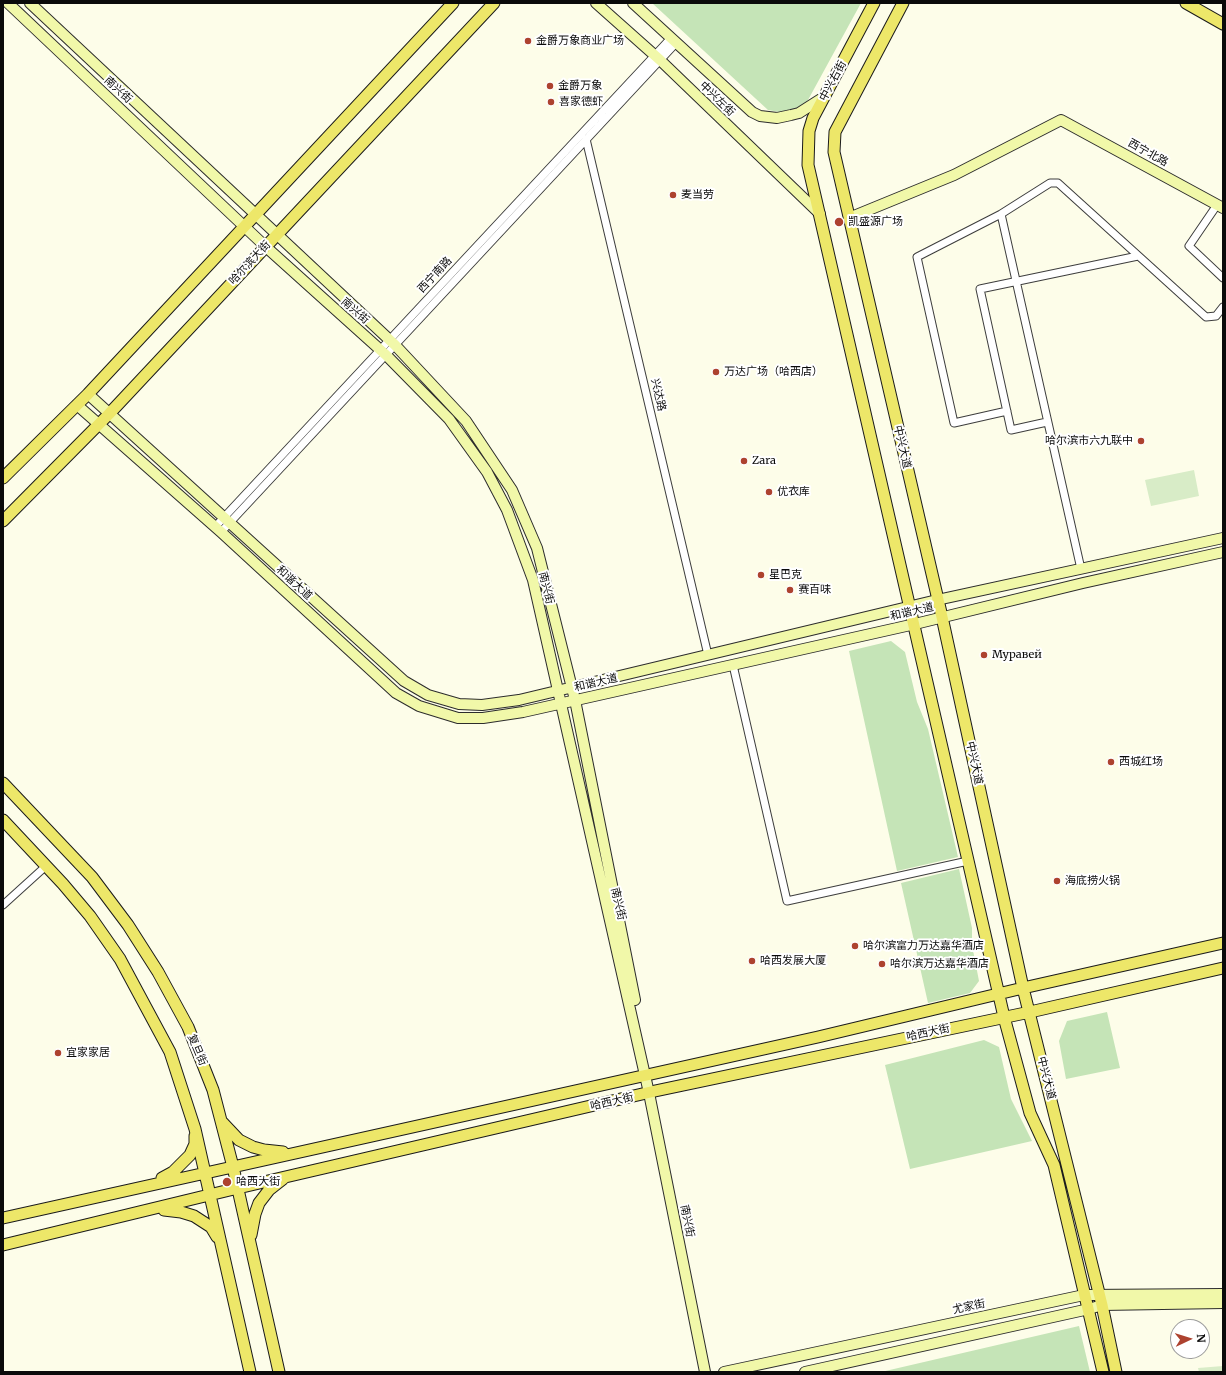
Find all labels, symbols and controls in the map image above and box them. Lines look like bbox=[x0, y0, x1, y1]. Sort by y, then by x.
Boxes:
place label: 金爵万象商业广场 bbox=[536, 34, 624, 48]
marker: 金爵万象商业广场 bbox=[523, 36, 533, 46]
street label: 中兴右街 bbox=[817, 58, 849, 104]
street label: 南兴街 bbox=[101, 74, 135, 106]
place label: 金爵万象 bbox=[558, 79, 602, 93]
street label: 中兴左街 bbox=[697, 79, 737, 119]
marker: 金爵万象 bbox=[545, 81, 555, 91]
place label: 喜家德虾 bbox=[559, 95, 603, 109]
marker: 喜家德虾 bbox=[546, 97, 556, 107]
street label: 西宁北路 bbox=[1126, 137, 1170, 169]
place label: 麦当劳 bbox=[681, 188, 714, 202]
marker: 麦当劳 bbox=[668, 190, 678, 200]
place label: 凯盛源广场 bbox=[848, 215, 903, 229]
marker: 凯盛源广场 bbox=[833, 216, 845, 228]
street label: 哈尔滨大街 bbox=[226, 238, 274, 288]
street label: 西宁南路 bbox=[415, 254, 455, 296]
street label: 南兴街 bbox=[338, 295, 372, 327]
place label: 万达广场（哈西店） bbox=[724, 365, 823, 379]
marker: 万达广场（哈西店） bbox=[711, 367, 721, 377]
street label: 兴达路 bbox=[648, 377, 668, 413]
street label: 中兴大道 bbox=[891, 424, 913, 470]
place label: 哈尔滨市六九联中 bbox=[1045, 434, 1133, 448]
marker: 哈尔滨市六九联中 bbox=[1136, 436, 1146, 446]
place label: Zara bbox=[752, 454, 776, 468]
marker: Zara bbox=[739, 456, 749, 466]
place label: 优衣库 bbox=[777, 485, 810, 499]
marker: 优衣库 bbox=[764, 487, 774, 497]
street label: 和谐大道 bbox=[273, 563, 315, 603]
place label: 星巴克 bbox=[769, 568, 802, 582]
street label: 南兴街 bbox=[536, 570, 556, 606]
marker: 星巴克 bbox=[756, 570, 766, 580]
place label: 赛百味 bbox=[798, 583, 831, 597]
marker: 赛百味 bbox=[785, 585, 795, 595]
street label: 和谐大道 bbox=[889, 601, 935, 623]
place label: Муравей bbox=[992, 648, 1042, 662]
marker: Муравей bbox=[979, 650, 989, 660]
street label: 和谐大道 bbox=[573, 672, 619, 694]
street label: 中兴大道 bbox=[963, 740, 985, 786]
place label: 西城红场 bbox=[1119, 755, 1163, 769]
marker: 西城红场 bbox=[1106, 757, 1116, 767]
place label: 海底捞火锅 bbox=[1065, 874, 1120, 888]
marker: 海底捞火锅 bbox=[1052, 876, 1062, 886]
street label: 南兴街 bbox=[608, 886, 628, 922]
place label: 哈尔滨富力万达嘉华酒店 bbox=[863, 939, 984, 953]
marker: 哈尔滨富力万达嘉华酒店 bbox=[850, 941, 860, 951]
place label: 哈西发展大厦 bbox=[760, 954, 826, 968]
marker: 哈西发展大厦 bbox=[747, 956, 757, 966]
place label: 哈尔滨万达嘉华酒店 bbox=[890, 957, 989, 971]
marker: 哈尔滨万达嘉华酒店 bbox=[877, 959, 887, 969]
street label: 哈西大街 bbox=[905, 1022, 951, 1044]
street label: 复旦街 bbox=[184, 1032, 210, 1068]
place label: 宜家家居 bbox=[66, 1046, 110, 1060]
marker: 宜家家居 bbox=[53, 1048, 63, 1058]
street label: 中兴大道 bbox=[1034, 1055, 1058, 1101]
street label: 哈西大街 bbox=[589, 1091, 635, 1113]
place label: 哈西大街 bbox=[236, 1175, 280, 1189]
marker: 哈西大街 bbox=[221, 1176, 233, 1188]
street label: 南兴街 bbox=[677, 1204, 697, 1238]
street label: 尤家街 bbox=[951, 1297, 987, 1317]
north arrow bbox=[1170, 1319, 1210, 1359]
text: N bbox=[1194, 1333, 1208, 1343]

